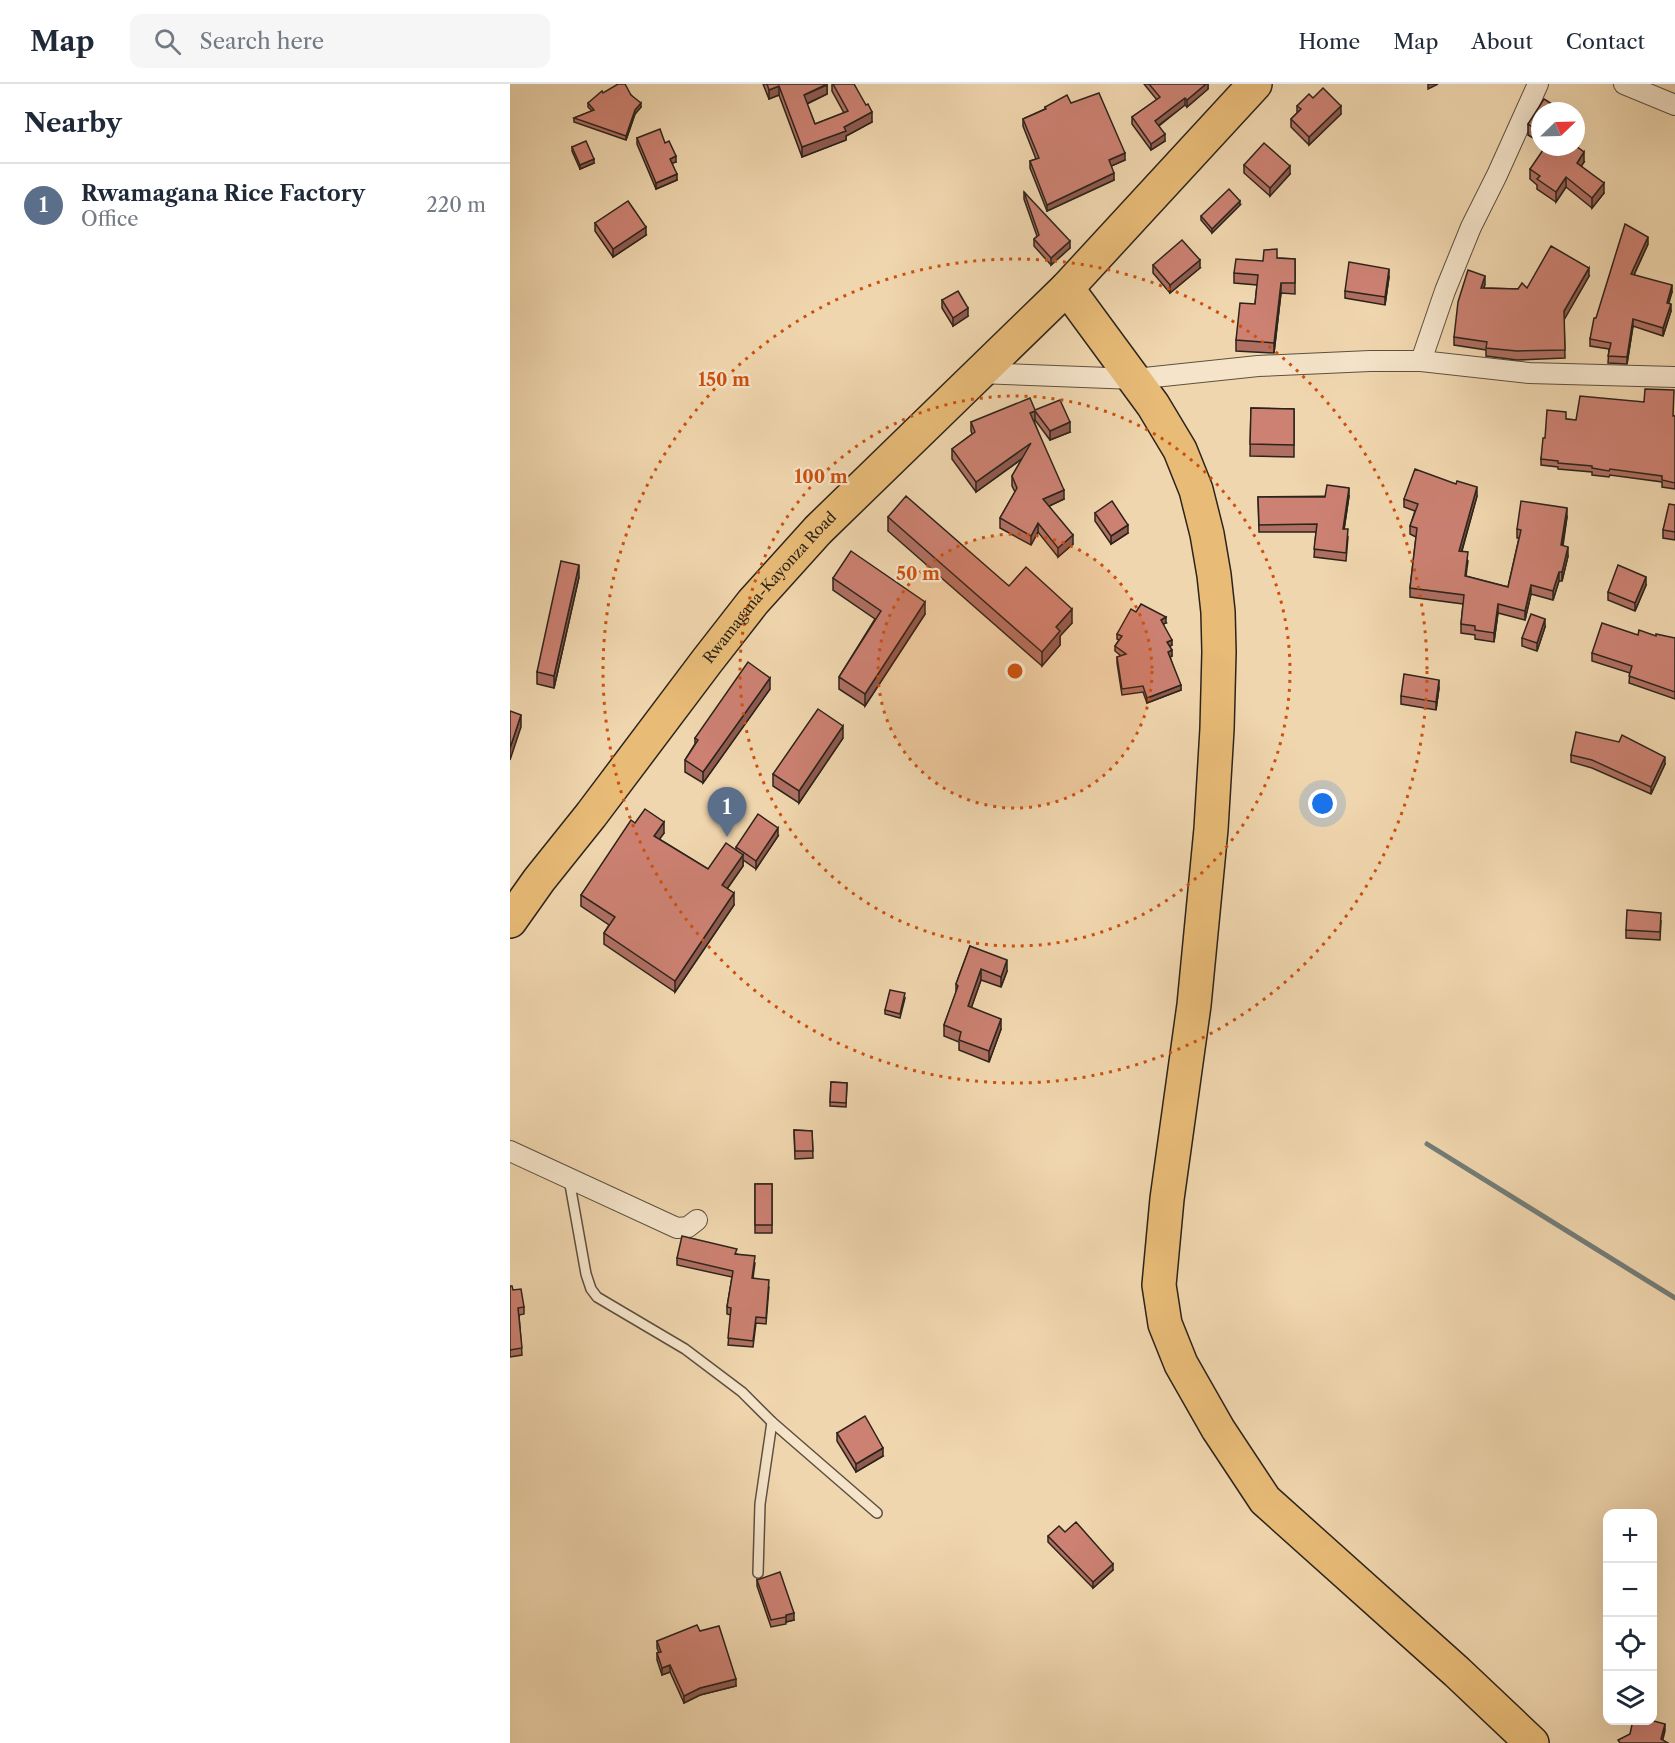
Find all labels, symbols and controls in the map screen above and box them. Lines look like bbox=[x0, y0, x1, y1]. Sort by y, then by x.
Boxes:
search box bbox=[130, 14, 550, 68]
text: Map bbox=[30, 24, 94, 58]
icon: search bbox=[151, 25, 184, 58]
text: Search here bbox=[199, 28, 324, 55]
text: Home bbox=[1299, 29, 1360, 54]
text: Map bbox=[1393, 29, 1438, 54]
text: About bbox=[1471, 29, 1533, 54]
text: Contact bbox=[1566, 29, 1645, 54]
north arrow bbox=[1531, 102, 1585, 156]
text: Nearby bbox=[24, 107, 122, 139]
text: Rwamagana Rice Factory bbox=[81, 180, 365, 207]
text: 1 bbox=[39, 193, 48, 217]
text: 220 m bbox=[426, 193, 486, 217]
text: Office bbox=[81, 207, 139, 231]
text: 150 m bbox=[698, 369, 750, 391]
text: 100 m bbox=[794, 466, 848, 488]
street label: Rwamagana-Kayonza Road bbox=[699, 507, 840, 667]
text: 50 m bbox=[896, 563, 940, 585]
centre of rings bbox=[1005, 661, 1025, 681]
pin: 1 bbox=[708, 788, 746, 837]
your location bbox=[1308, 789, 1337, 818]
map controls bbox=[1603, 1509, 1657, 1725]
button: + bbox=[1603, 1509, 1657, 1563]
button: − bbox=[1603, 1563, 1657, 1617]
button: locate bbox=[1603, 1617, 1657, 1671]
button: layers bbox=[1603, 1671, 1657, 1725]

